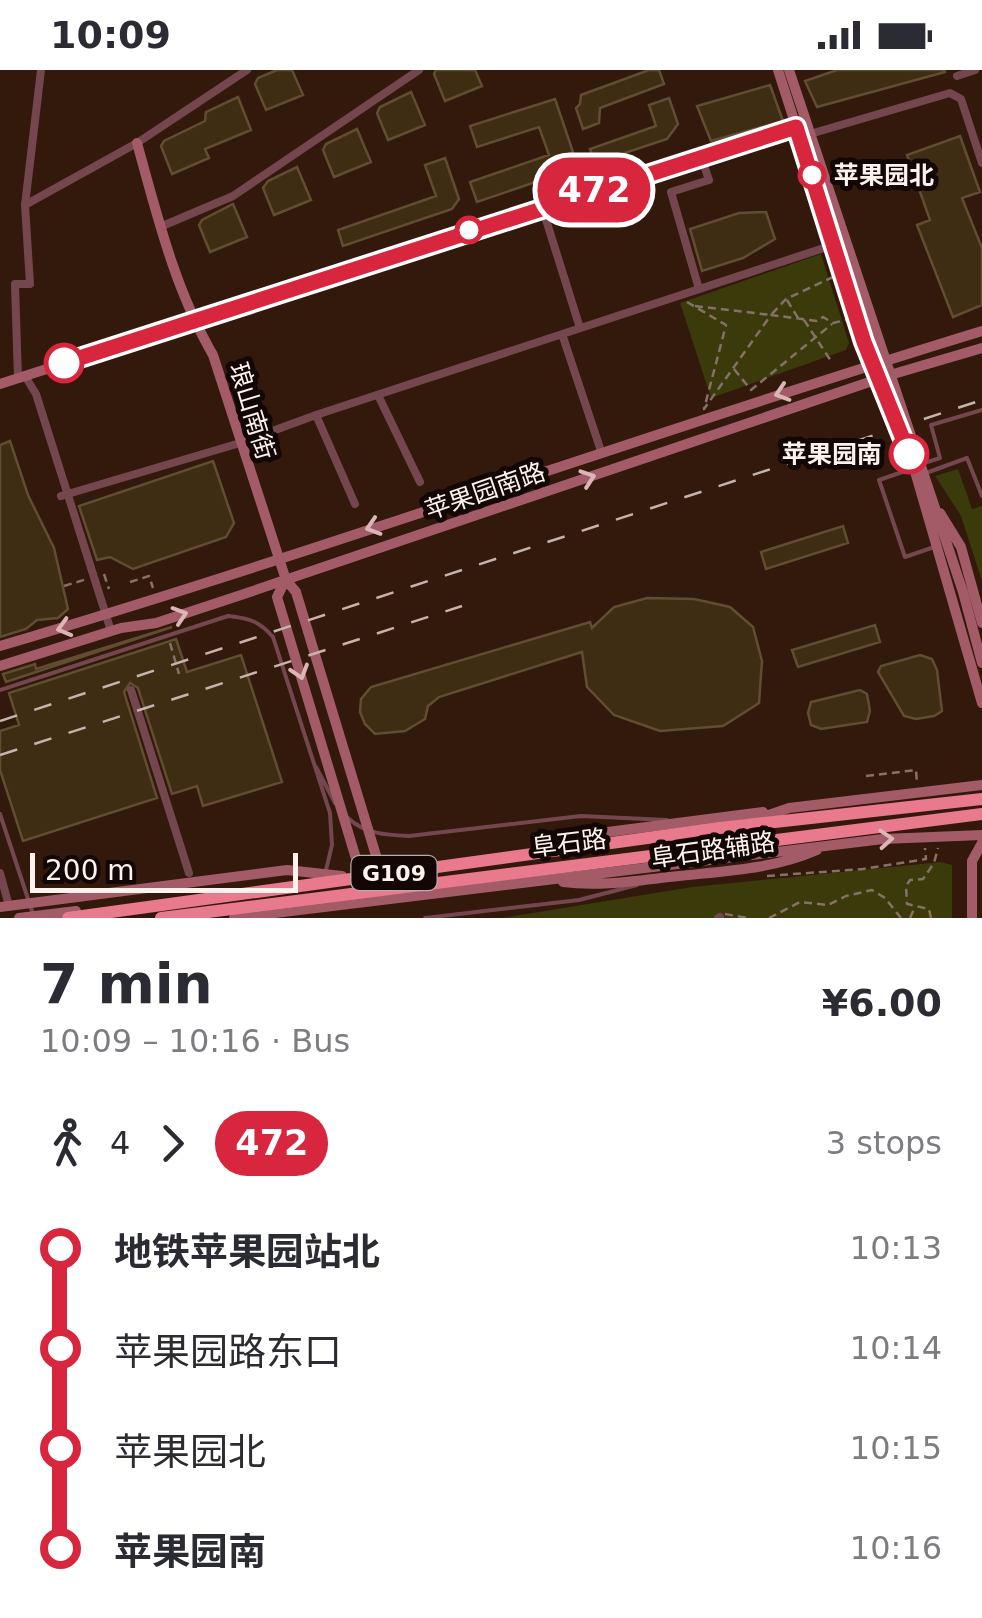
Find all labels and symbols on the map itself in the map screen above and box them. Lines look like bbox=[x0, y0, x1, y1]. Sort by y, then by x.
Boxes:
line badge: 472 bbox=[536, 158, 652, 222]
place label: 苹果园北 bbox=[834, 161, 934, 190]
marker: 苹果园北 bbox=[799, 162, 825, 188]
unlabelled marker bbox=[456, 217, 482, 243]
unlabelled marker bbox=[45, 344, 83, 382]
street label: 琅山南街 bbox=[224, 359, 280, 463]
one-way arrow bbox=[774, 382, 791, 402]
marker: 苹果园南 bbox=[890, 435, 928, 473]
place label: 苹果园南 bbox=[782, 440, 882, 469]
street label: 苹果园南路 bbox=[421, 457, 549, 525]
one-way arrow bbox=[578, 469, 595, 489]
one-way arrow bbox=[365, 515, 382, 535]
one-way arrow bbox=[171, 606, 188, 626]
one-way arrow bbox=[56, 616, 73, 637]
one-way arrow bbox=[288, 663, 308, 680]
street label: 阜石路 bbox=[530, 824, 608, 862]
street label: 阜石路辅路 bbox=[649, 827, 777, 873]
one-way arrow bbox=[879, 829, 895, 850]
scale bar bbox=[30, 848, 298, 893]
road number: G109 bbox=[352, 856, 436, 890]

